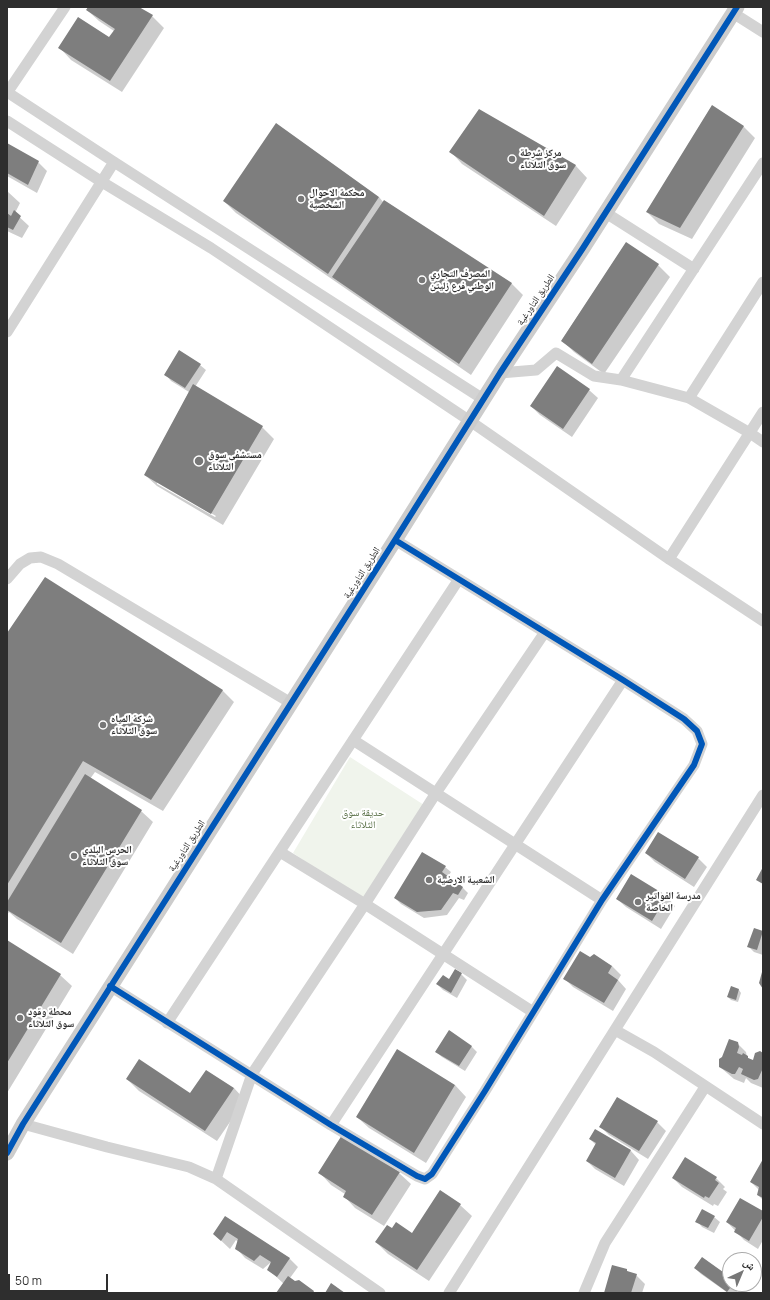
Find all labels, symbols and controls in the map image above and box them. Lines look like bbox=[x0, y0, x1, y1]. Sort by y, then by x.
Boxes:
place label: مركز شرطة سوق الثلاثاء bbox=[520, 147, 566, 170]
marker: مركز شرطة سوق الثلاثاء bbox=[507, 154, 517, 164]
place label: محكمة الاحوال الشخصية bbox=[309, 187, 364, 210]
marker: محكمة الاحوال الشخصية bbox=[296, 194, 306, 204]
place label: المصرف التجاري الوطني فرع زليتن bbox=[430, 268, 494, 292]
street label: الطريق التاورغية bbox=[515, 272, 557, 328]
marker: المصرف التجاري الوطني فرع زليتن bbox=[417, 275, 427, 285]
place label: مستشفى سوق الثلاثاء bbox=[208, 449, 262, 472]
marker: مستشفى سوق الثلاثاء bbox=[193, 455, 205, 467]
street label: الطريق التاورغية bbox=[341, 545, 383, 601]
place label: شركة المياه سوق الثلاثاء bbox=[111, 713, 157, 736]
marker: شركة المياه سوق الثلاثاء bbox=[98, 720, 108, 730]
park label: حديقة سوق الثلاثاء bbox=[342, 807, 384, 830]
street label: الطريق التاورغية bbox=[166, 818, 208, 874]
place label: الحرس البلدي سوق الثلاثاء bbox=[82, 844, 132, 868]
marker: الحرس البلدي سوق الثلاثاء bbox=[69, 851, 79, 861]
place label: الشعبية الارضية bbox=[437, 874, 495, 886]
marker: الشعبية الارضية bbox=[424, 875, 434, 885]
place label: مدرسة الفواتير الخاصة bbox=[646, 890, 701, 914]
marker: مدرسة الفواتير الخاصة bbox=[633, 897, 643, 907]
place label: محطة وقود سوق الثلاثاء bbox=[28, 1006, 74, 1030]
marker: محطة وقود سوق الثلاثاء bbox=[15, 1013, 25, 1023]
north arrow bbox=[722, 1252, 762, 1292]
text: ش bbox=[741, 1254, 759, 1273]
scale bar bbox=[10, 1266, 110, 1292]
text: 50 m bbox=[15, 1272, 42, 1289]

